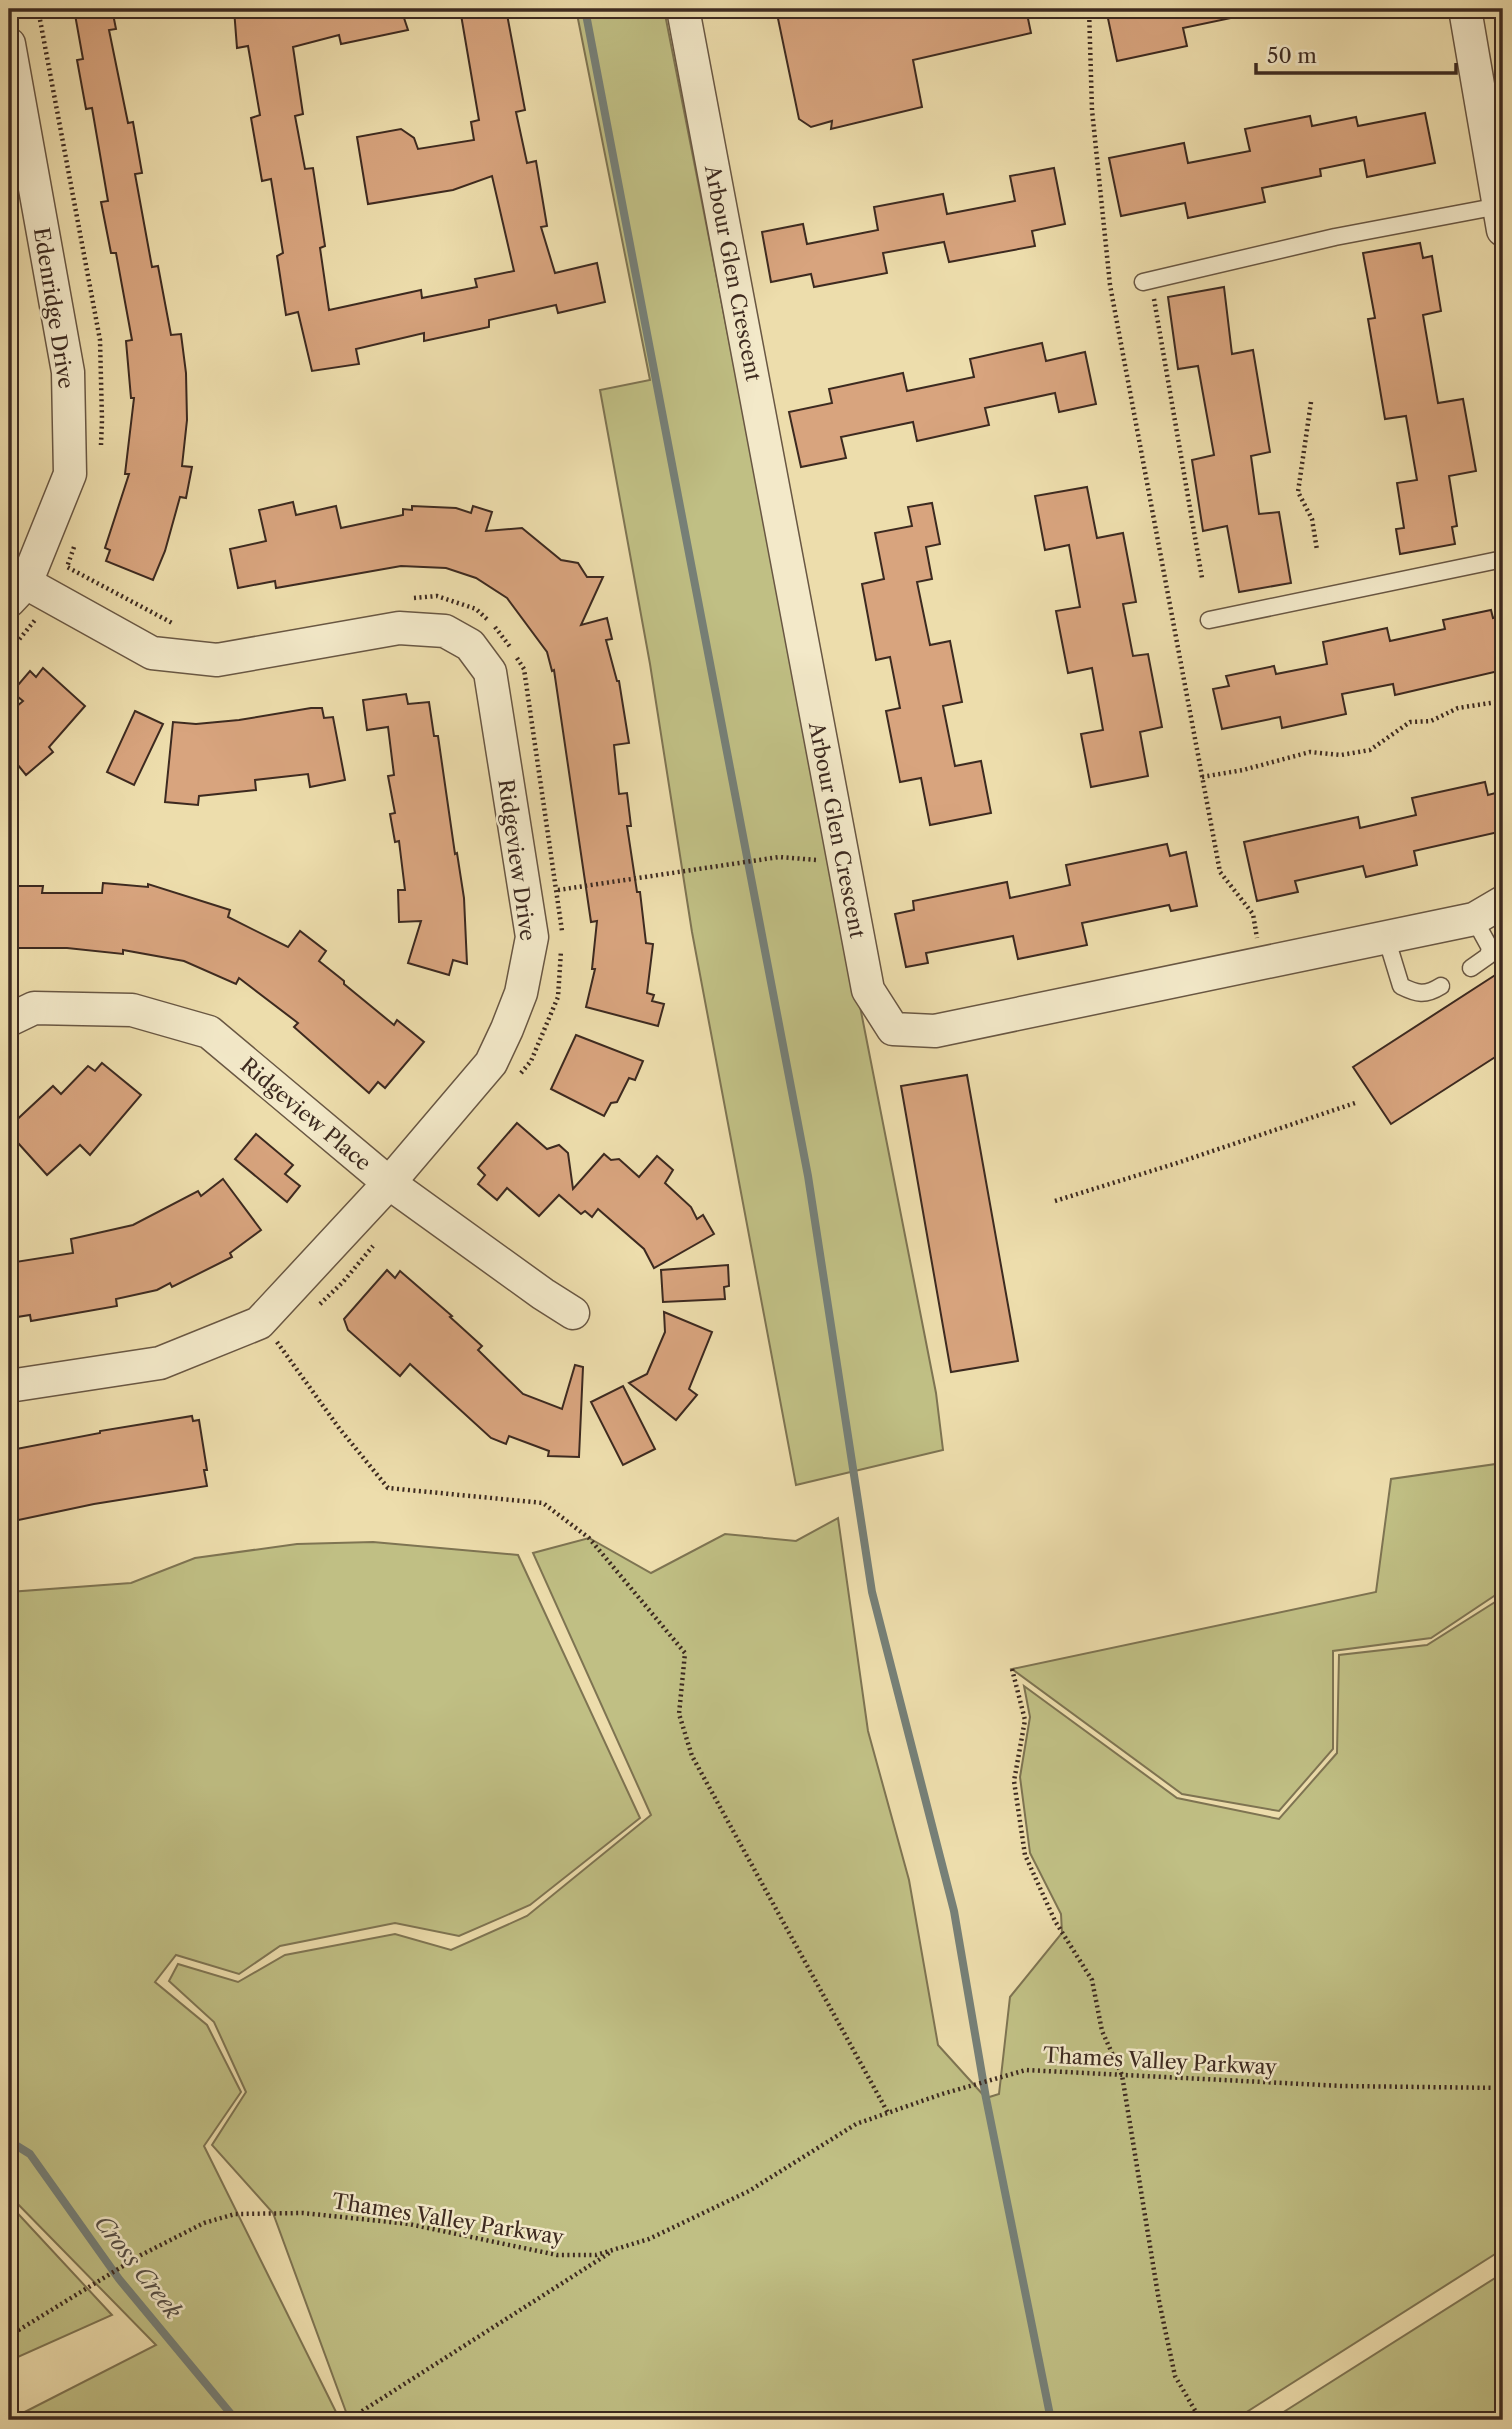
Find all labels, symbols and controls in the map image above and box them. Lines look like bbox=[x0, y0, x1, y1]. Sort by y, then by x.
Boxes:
scale bar bbox=[1256, 32, 1456, 76]
text: 50 m bbox=[1267, 43, 1317, 68]
street label: Arbour Glen Crescent bbox=[700, 162, 766, 384]
street label: Edenridge Drive bbox=[29, 225, 79, 391]
street label: Arbour Glen Crescent bbox=[804, 719, 870, 941]
street label: Ridgeview Drive bbox=[493, 778, 541, 942]
street label: Ridgeview Place bbox=[236, 1052, 376, 1176]
street label: Thames Valley Parkway bbox=[1042, 2042, 1278, 2080]
street label: Thames Valley Parkway bbox=[330, 2188, 566, 2250]
water label: Cross Creek bbox=[89, 2209, 187, 2325]

